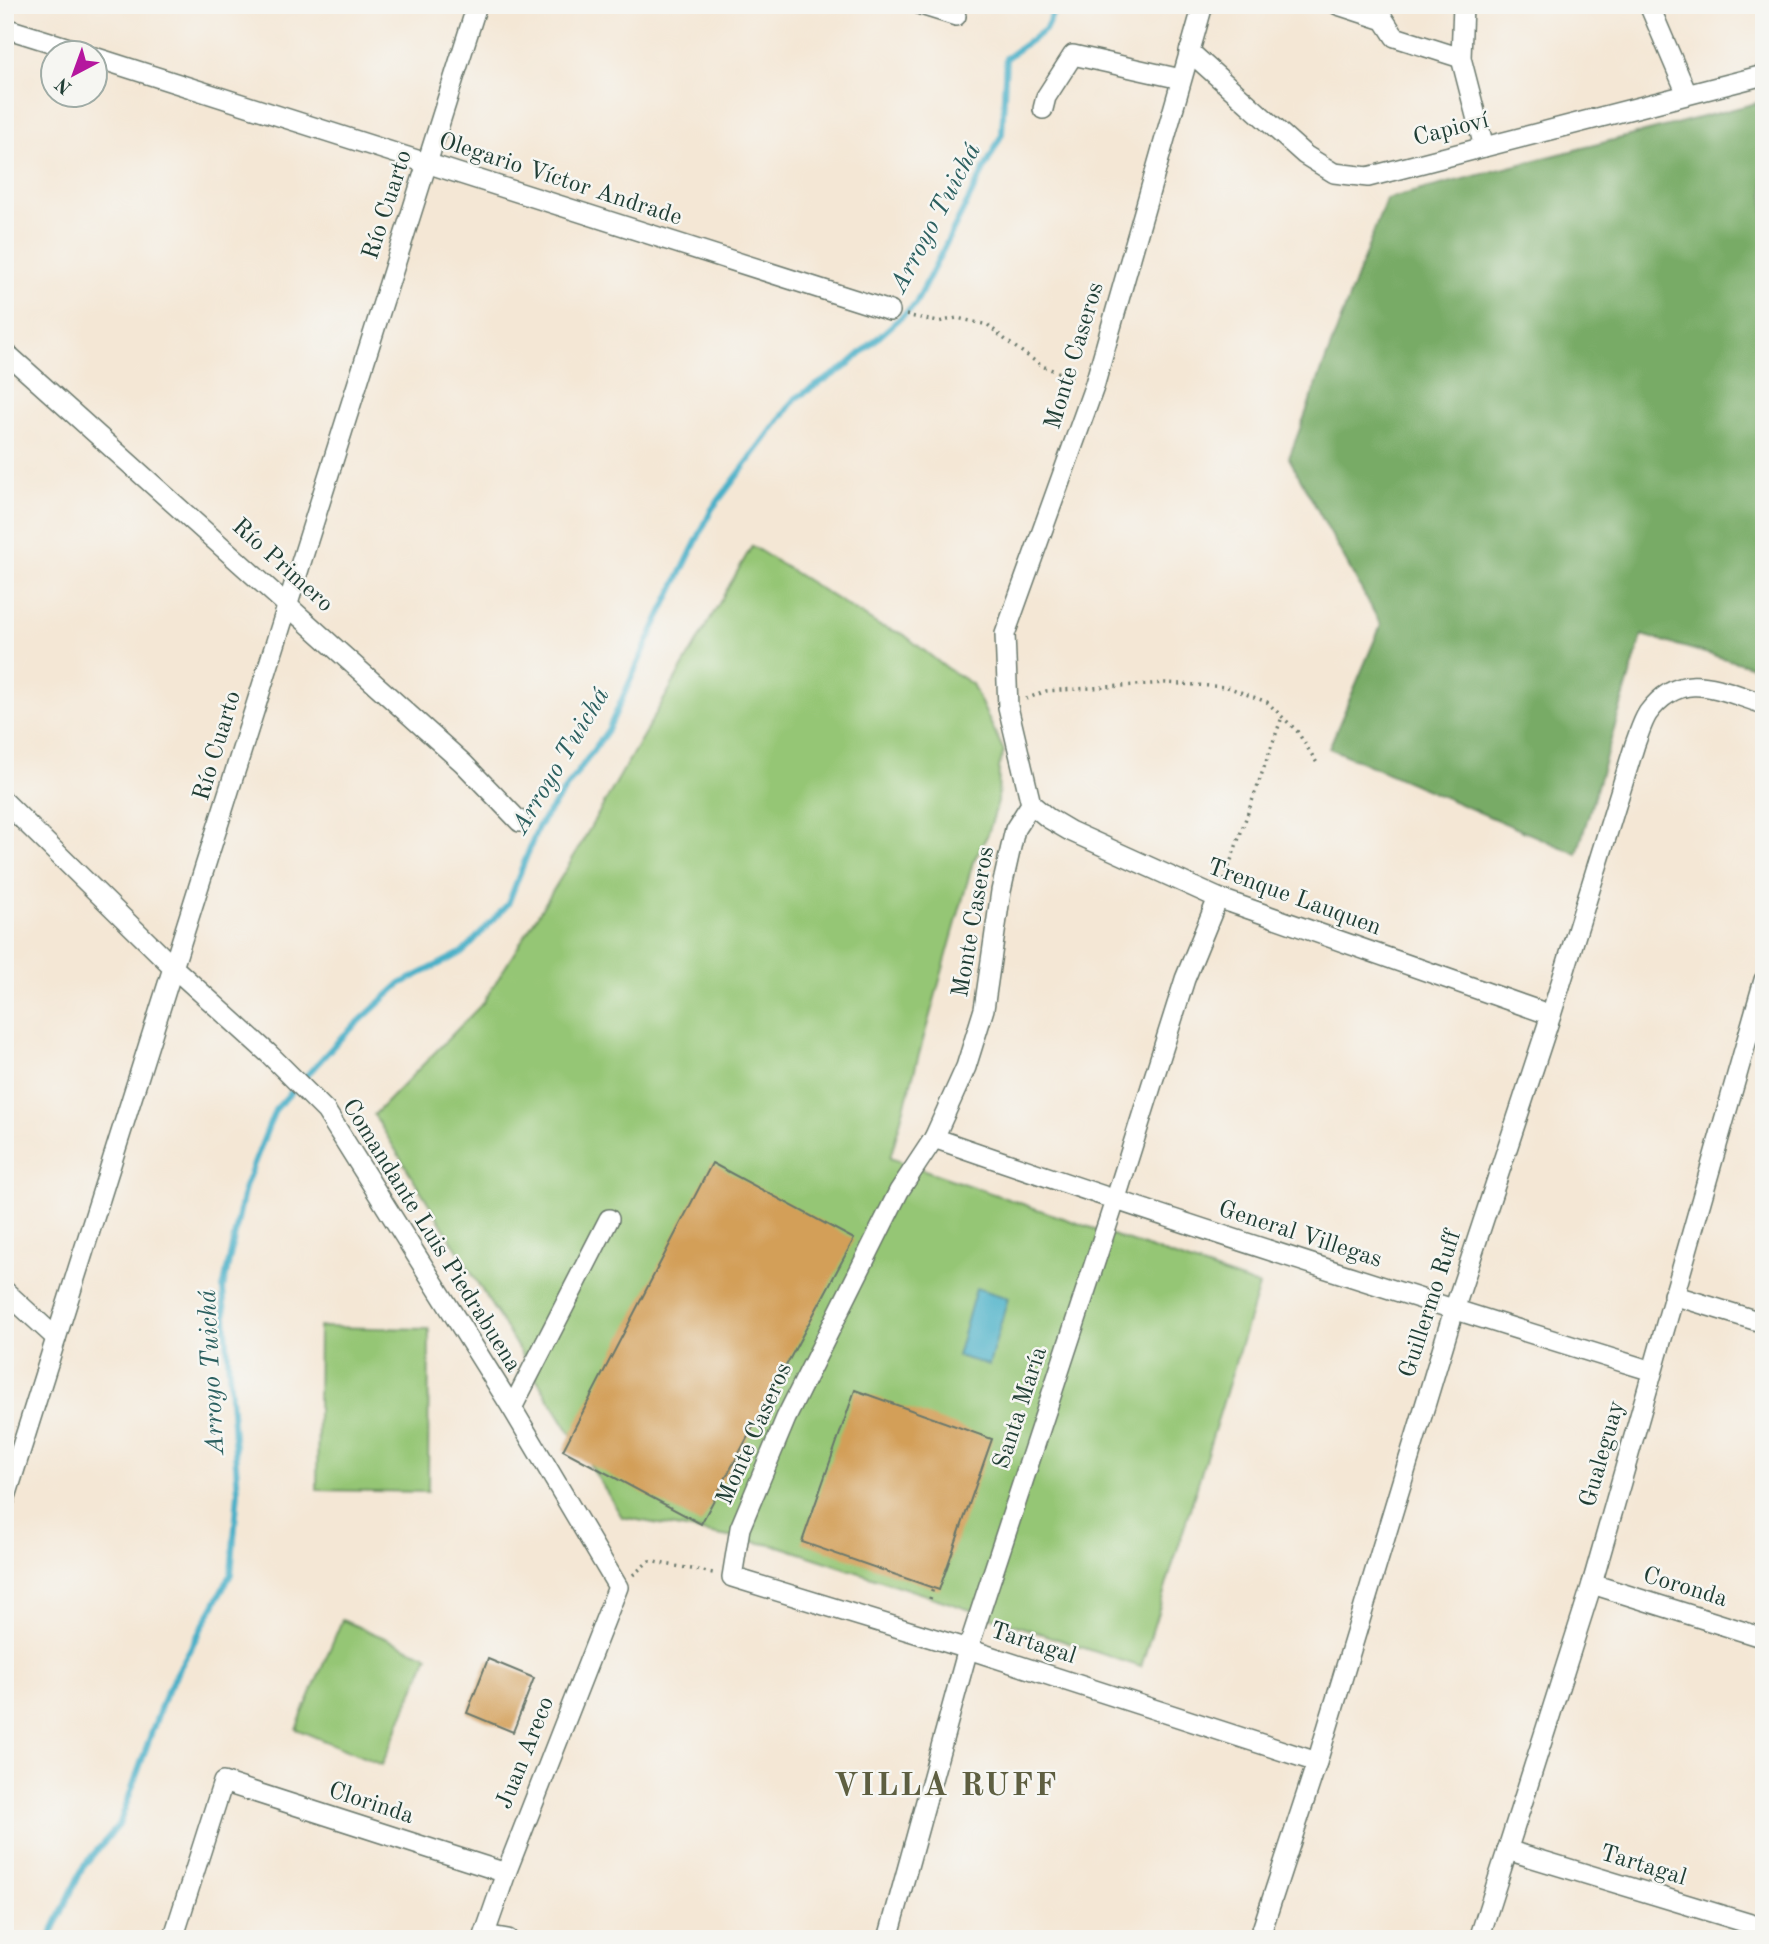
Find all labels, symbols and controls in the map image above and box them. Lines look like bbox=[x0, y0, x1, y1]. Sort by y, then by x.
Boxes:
north arrow bbox=[38, 38, 108, 108]
text: N bbox=[52, 73, 76, 97]
street label: Capioví bbox=[1411, 109, 1492, 151]
street label: Olegario Víctor Andrade bbox=[435, 129, 685, 231]
water label: Arroyo Tuichá bbox=[885, 139, 986, 299]
street label: Río Cuarto bbox=[359, 147, 417, 263]
street label: Monte Caseros bbox=[1041, 279, 1109, 433]
street label: Río Primero bbox=[227, 515, 337, 617]
water label: Arroyo Tuichá bbox=[506, 683, 615, 840]
street label: Río Cuarto bbox=[190, 688, 246, 804]
street label: Monte Caseros bbox=[949, 845, 999, 999]
street label: Trenque Lauquen bbox=[1204, 855, 1384, 941]
street label: Comandante Luis Piedrabuena bbox=[337, 1095, 525, 1377]
street label: General Villegas bbox=[1215, 1197, 1385, 1273]
street label: Guillermo Ruff bbox=[1396, 1226, 1467, 1381]
water label: Arroyo Tuichá bbox=[195, 1289, 229, 1457]
street label: Santa María bbox=[990, 1344, 1052, 1472]
street label: Monte Caseros bbox=[713, 1359, 797, 1509]
street label: Gualeguay bbox=[1576, 1398, 1630, 1510]
street label: Coronda bbox=[1640, 1564, 1730, 1612]
street label: Tartagal bbox=[987, 1619, 1079, 1669]
street label: Juan Areco bbox=[493, 1693, 559, 1813]
district label: VILLA RUFF bbox=[834, 1771, 1058, 1803]
street label: Clorinda bbox=[325, 1779, 417, 1829]
street label: Tartagal bbox=[1597, 1841, 1689, 1891]

